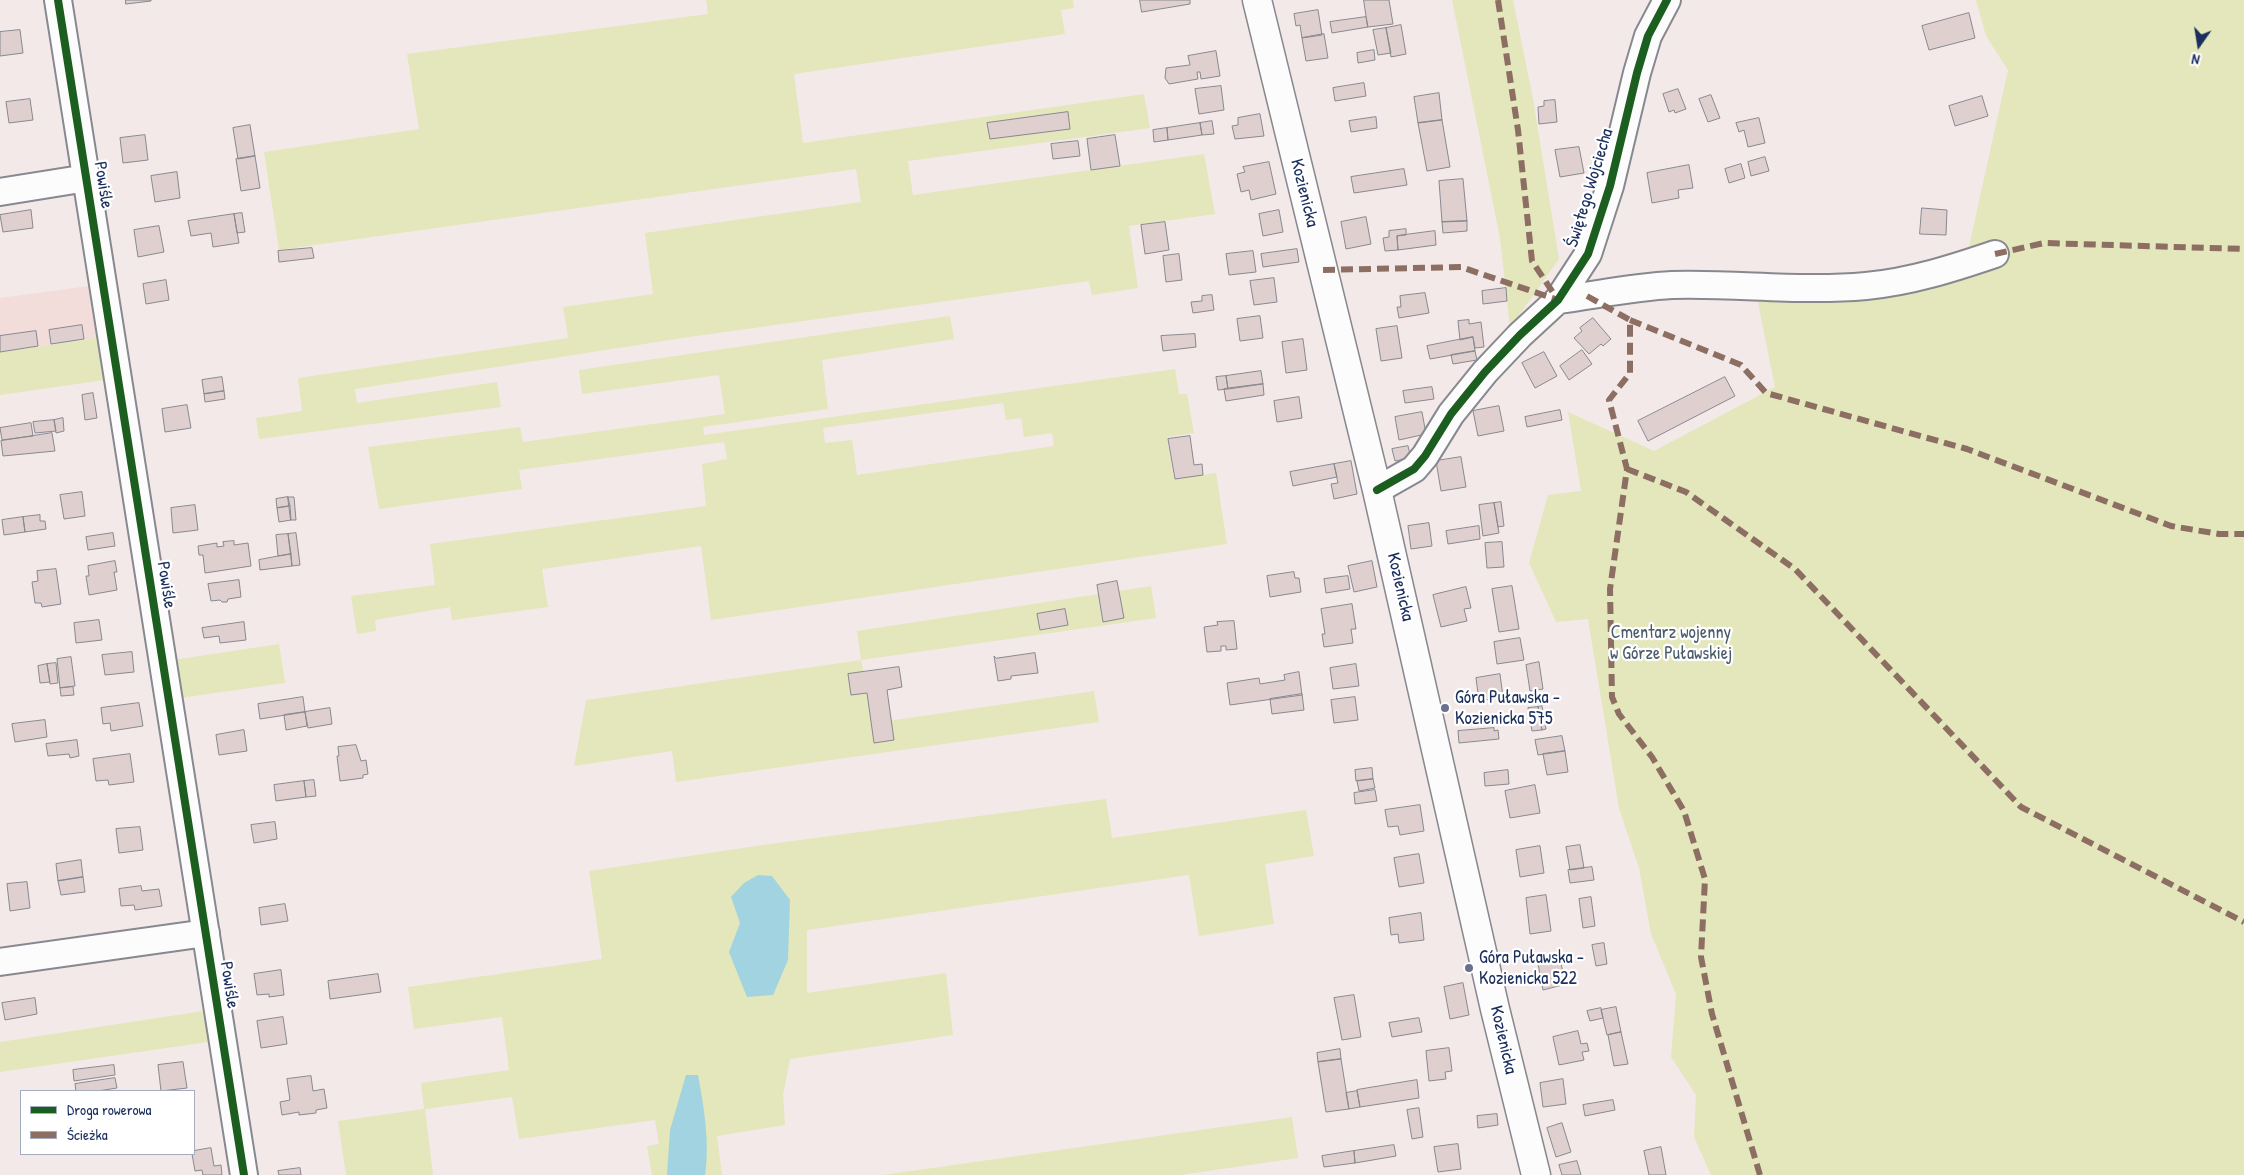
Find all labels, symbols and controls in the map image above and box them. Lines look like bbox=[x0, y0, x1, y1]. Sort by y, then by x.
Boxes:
north arrow bbox=[2174, 20, 2224, 70]
text: N bbox=[2190, 50, 2201, 70]
street label: Świętego Wojciecha bbox=[1562, 126, 1618, 250]
street label: Kozienicka bbox=[1285, 157, 1323, 229]
street label: Powiśle bbox=[89, 160, 117, 210]
street label: Kozienicka bbox=[1382, 551, 1418, 623]
street label: Powiśle bbox=[152, 560, 180, 610]
park label: Cmentarz wojenny w Górze Puławskiej bbox=[1610, 622, 1732, 664]
place label: Góra Puławska - Kozienicka 575 bbox=[1455, 687, 1560, 730]
marker: Góra Puławska - Kozienicka 575 bbox=[1439, 702, 1451, 714]
place label: Góra Puławska - Kozienicka 522 bbox=[1479, 947, 1584, 990]
street label: Powiśle bbox=[215, 960, 243, 1010]
marker: Góra Puławska - Kozienicka 522 bbox=[1463, 962, 1475, 974]
street label: Kozienicka bbox=[1485, 1004, 1521, 1076]
legend bbox=[20, 1090, 195, 1155]
text: Droga rowerowa bbox=[67, 1099, 151, 1120]
text: Ścieżka bbox=[67, 1124, 108, 1145]

